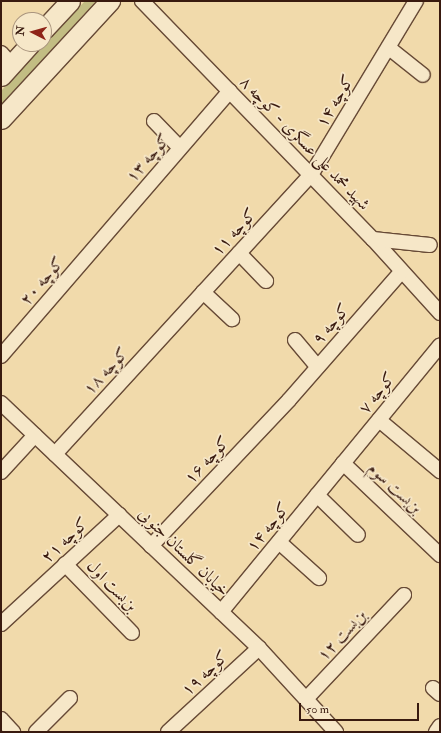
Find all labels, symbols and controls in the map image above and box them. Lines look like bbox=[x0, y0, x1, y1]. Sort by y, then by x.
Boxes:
north arrow bbox=[12, 12, 52, 52]
text: N bbox=[14, 25, 28, 36]
street label: کوچه ۱۴ bbox=[312, 71, 358, 131]
street label: شهید محمد علی عسگری - کوچه ۸ bbox=[236, 72, 374, 214]
street label: کوچه ۱۳ bbox=[122, 130, 174, 186]
street label: کوچه ۱۱ bbox=[207, 204, 261, 260]
street label: کوچه ۲۰ bbox=[16, 253, 68, 309]
street label: کوچه ۹ bbox=[308, 299, 354, 349]
street label: کوچه ۱۸ bbox=[79, 343, 133, 399]
street label: کوچه ۷ bbox=[354, 368, 400, 418]
street label: کوچه ۱۶ bbox=[180, 432, 234, 488]
street label: بن‌بست سوم bbox=[364, 458, 426, 518]
street label: کوچه ۱۴ bbox=[242, 498, 294, 556]
street label: خیابان گلستان جنوبی bbox=[134, 503, 234, 601]
street label: کوچه ۲۱ bbox=[37, 513, 93, 567]
street label: بن‌بست اول bbox=[82, 556, 142, 616]
street label: بن‌بست ۱۲ bbox=[313, 605, 371, 665]
street label: کوچه ۱۹ bbox=[177, 646, 233, 700]
scale bar bbox=[301, 695, 421, 721]
text: 50 m bbox=[306, 702, 329, 717]

